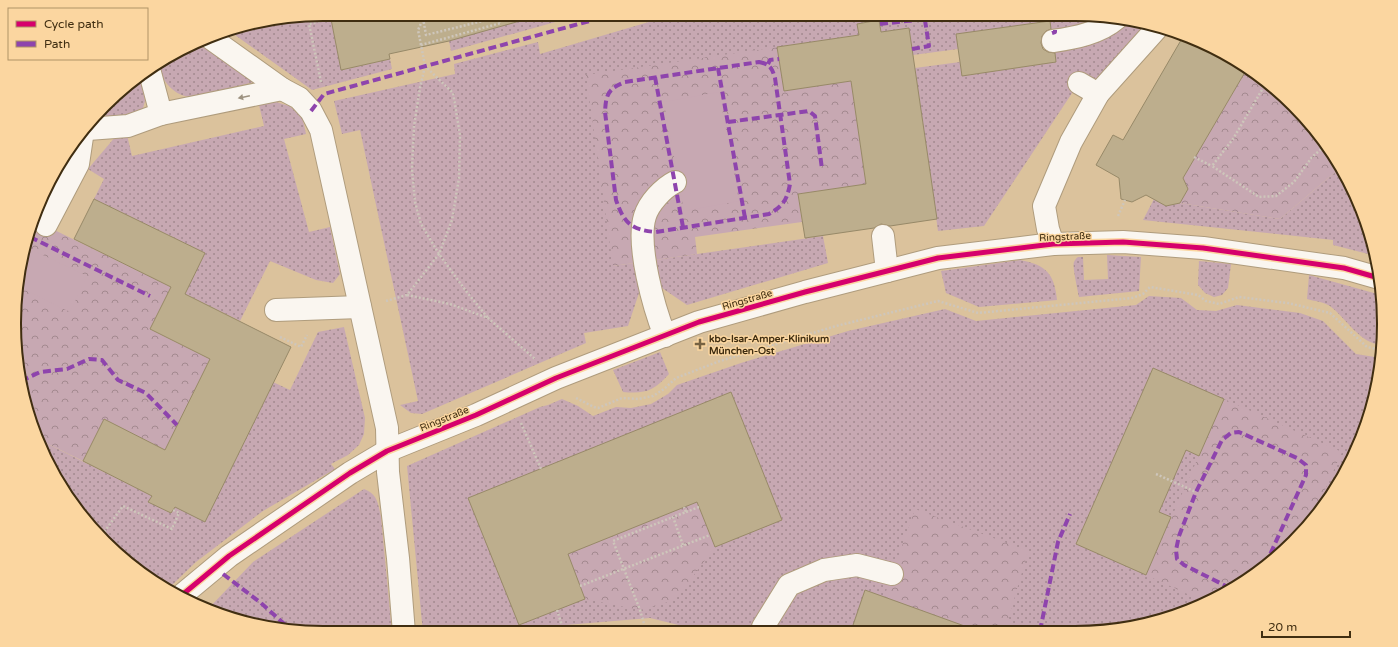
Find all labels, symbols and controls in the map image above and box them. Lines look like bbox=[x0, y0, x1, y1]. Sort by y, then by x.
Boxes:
legend bbox=[8, 8, 148, 60]
text: Cycle path bbox=[44, 17, 103, 31]
text: Path bbox=[44, 37, 70, 51]
one-way arrow bbox=[237, 95, 250, 101]
street label: Ringstraße bbox=[1039, 230, 1092, 244]
street label: Ringstraße bbox=[721, 287, 774, 313]
place label: kbo-Isar-Amper-Klinikum München-Ost bbox=[709, 333, 829, 357]
marker: kbo-Isar-Amper-Klinikum München-Ost bbox=[694, 338, 706, 350]
street label: Ringstraße bbox=[418, 404, 471, 434]
scale bar bbox=[1262, 613, 1350, 639]
text: 20 m bbox=[1268, 620, 1297, 634]

